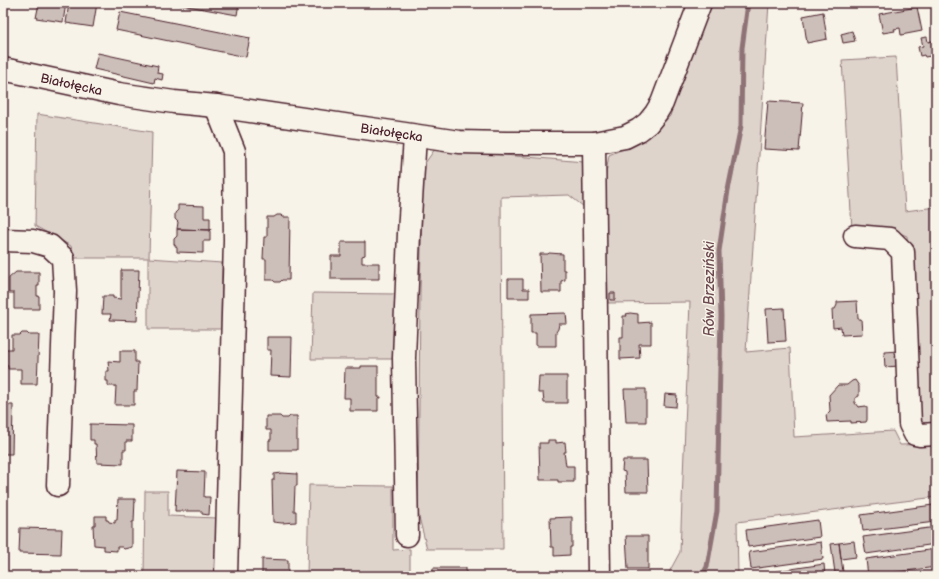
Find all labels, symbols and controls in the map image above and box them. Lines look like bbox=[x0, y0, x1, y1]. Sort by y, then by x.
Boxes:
street label: Białołęcka bbox=[39, 70, 104, 99]
street label: Białołęcka bbox=[359, 120, 424, 146]
water label: Rów Brzeziński bbox=[701, 241, 718, 336]

